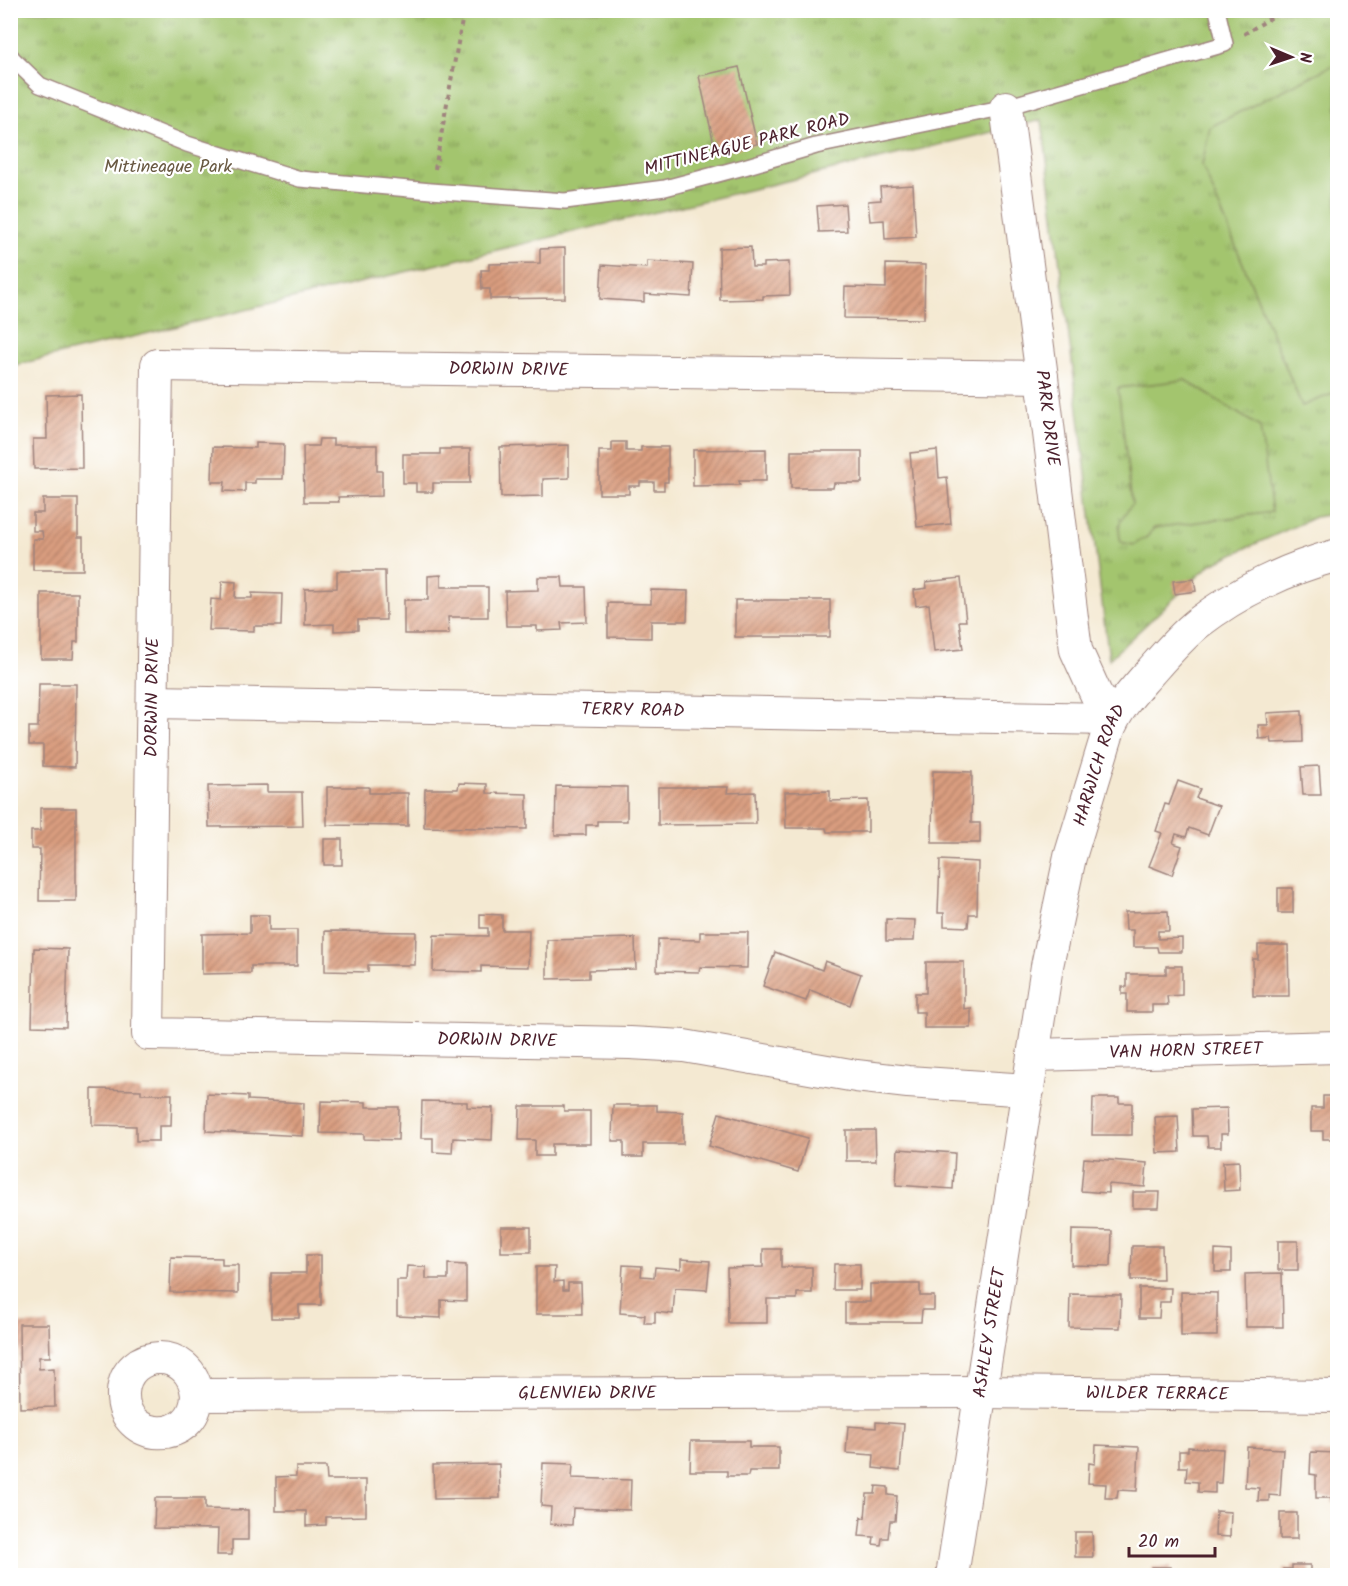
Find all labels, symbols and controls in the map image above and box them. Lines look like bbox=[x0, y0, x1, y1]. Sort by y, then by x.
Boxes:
north arrow bbox=[1261, 27, 1321, 87]
text: N bbox=[1292, 52, 1317, 63]
street label: MITTINEAGUE PARK ROAD bbox=[641, 105, 853, 185]
park label: Mittineague Park bbox=[104, 153, 233, 182]
street label: DORWIN DRIVE bbox=[448, 354, 569, 385]
street label: PARK DRIVE bbox=[1027, 368, 1068, 469]
street label: DORWIN DRIVE bbox=[137, 637, 168, 758]
street label: TERRY ROAD bbox=[581, 695, 685, 726]
street label: HARWICH ROAD bbox=[1066, 698, 1134, 830]
street label: DORWIN DRIVE bbox=[437, 1025, 558, 1057]
street label: VAN HORN STREET bbox=[1109, 1034, 1264, 1067]
street label: ASHLEY STREET bbox=[965, 1265, 1014, 1400]
street label: GLENVIEW DRIVE bbox=[518, 1379, 657, 1408]
street label: WILDER TERRACE bbox=[1086, 1379, 1229, 1409]
scale bar bbox=[1129, 1520, 1214, 1558]
text: 20 m bbox=[1138, 1528, 1179, 1557]

